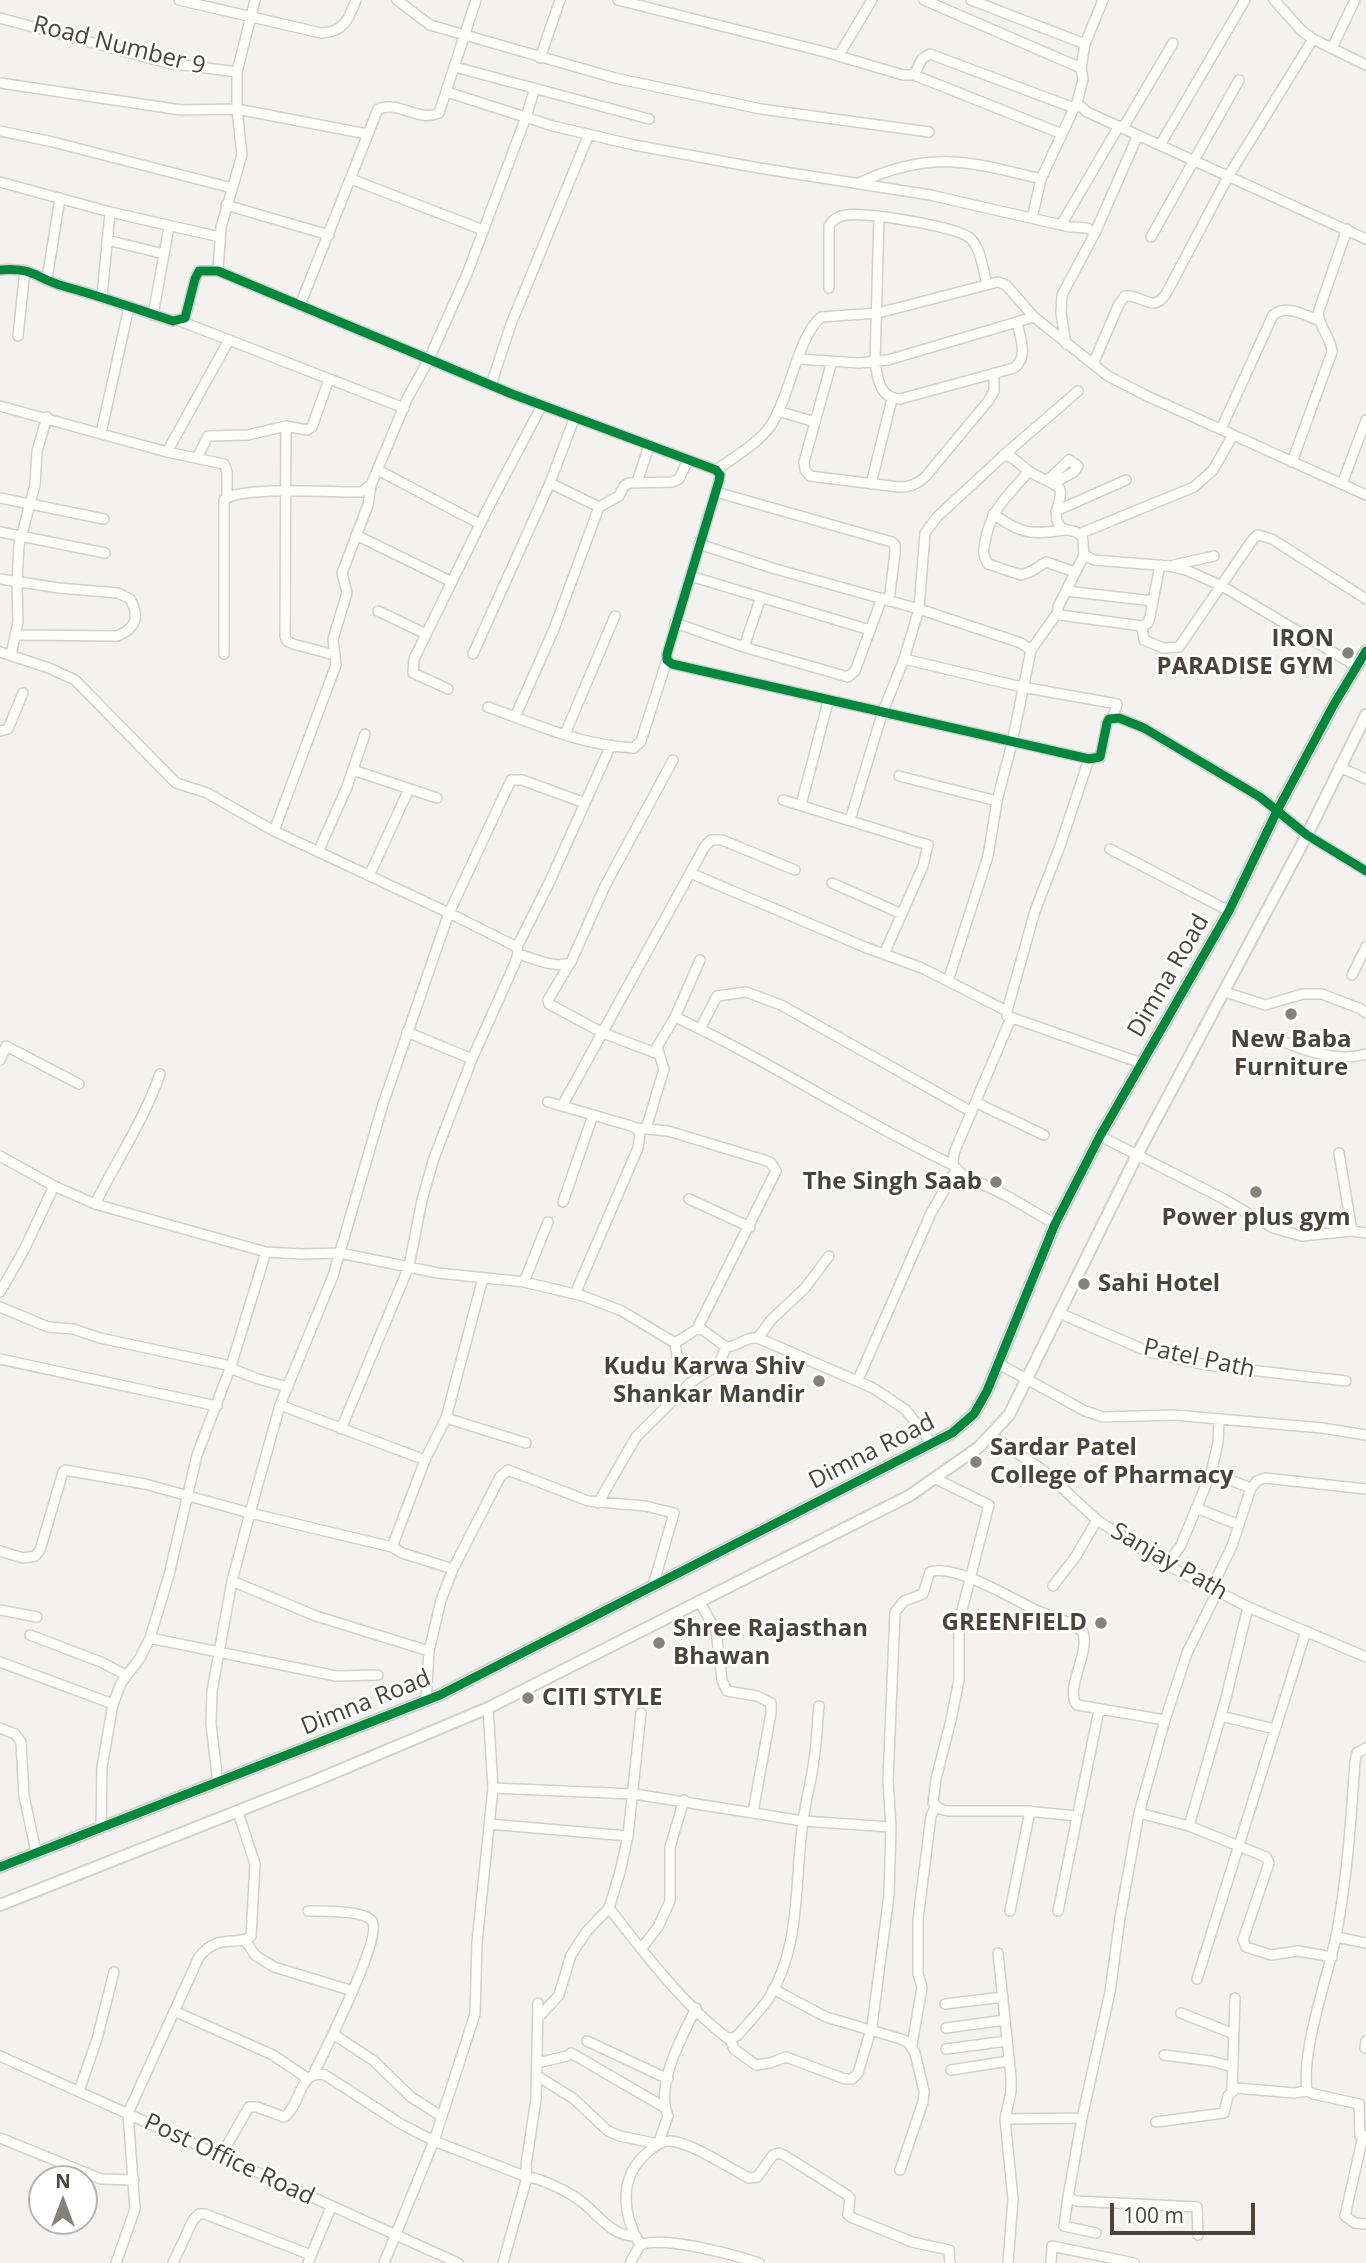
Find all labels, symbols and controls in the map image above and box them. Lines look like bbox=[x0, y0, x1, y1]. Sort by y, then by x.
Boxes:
street label: Road Number 9 bbox=[30, 11, 208, 81]
place label: IRON PARADISE GYM bbox=[1156, 625, 1334, 681]
marker: IRON PARADISE GYM bbox=[1340, 645, 1356, 661]
street label: Dimna Road bbox=[1122, 909, 1216, 1043]
marker: New Baba Furniture bbox=[1283, 1006, 1299, 1022]
place label: New Baba Furniture bbox=[1231, 1026, 1351, 1082]
place label: The Singh Saab bbox=[803, 1168, 982, 1196]
marker: The Singh Saab bbox=[988, 1174, 1004, 1190]
marker: Power plus gym bbox=[1248, 1184, 1264, 1200]
place label: Power plus gym bbox=[1161, 1204, 1351, 1232]
place label: Sahi Hotel bbox=[1098, 1270, 1220, 1298]
marker: Sahi Hotel bbox=[1076, 1276, 1092, 1292]
street label: Patel Path bbox=[1141, 1333, 1257, 1385]
place label: Kudu Karwa Shiv Shankar Mandir bbox=[604, 1353, 805, 1409]
marker: Kudu Karwa Shiv Shankar Mandir bbox=[811, 1373, 827, 1389]
street label: Dimna Road bbox=[804, 1408, 940, 1496]
place label: Sardar Patel College of Pharmacy bbox=[990, 1434, 1234, 1490]
marker: Sardar Patel College of Pharmacy bbox=[968, 1454, 984, 1470]
street label: Sanjay Path bbox=[1106, 1517, 1232, 1607]
place label: GREENFIELD bbox=[942, 1609, 1087, 1637]
place label: Shree Rajasthan Bhawan bbox=[673, 1615, 868, 1671]
marker: GREENFIELD bbox=[1093, 1615, 1109, 1631]
marker: Shree Rajasthan Bhawan bbox=[651, 1635, 667, 1651]
street label: Dimna Road bbox=[297, 1664, 435, 1742]
place label: CITI STYLE bbox=[542, 1684, 662, 1712]
marker: CITI STYLE bbox=[520, 1690, 536, 1706]
street label: Post Office Road bbox=[139, 2108, 319, 2212]
north arrow bbox=[28, 2165, 98, 2235]
text: N bbox=[55, 2168, 71, 2194]
scale bar bbox=[1114, 2190, 1259, 2234]
text: 100 m bbox=[1123, 2201, 1184, 2229]

